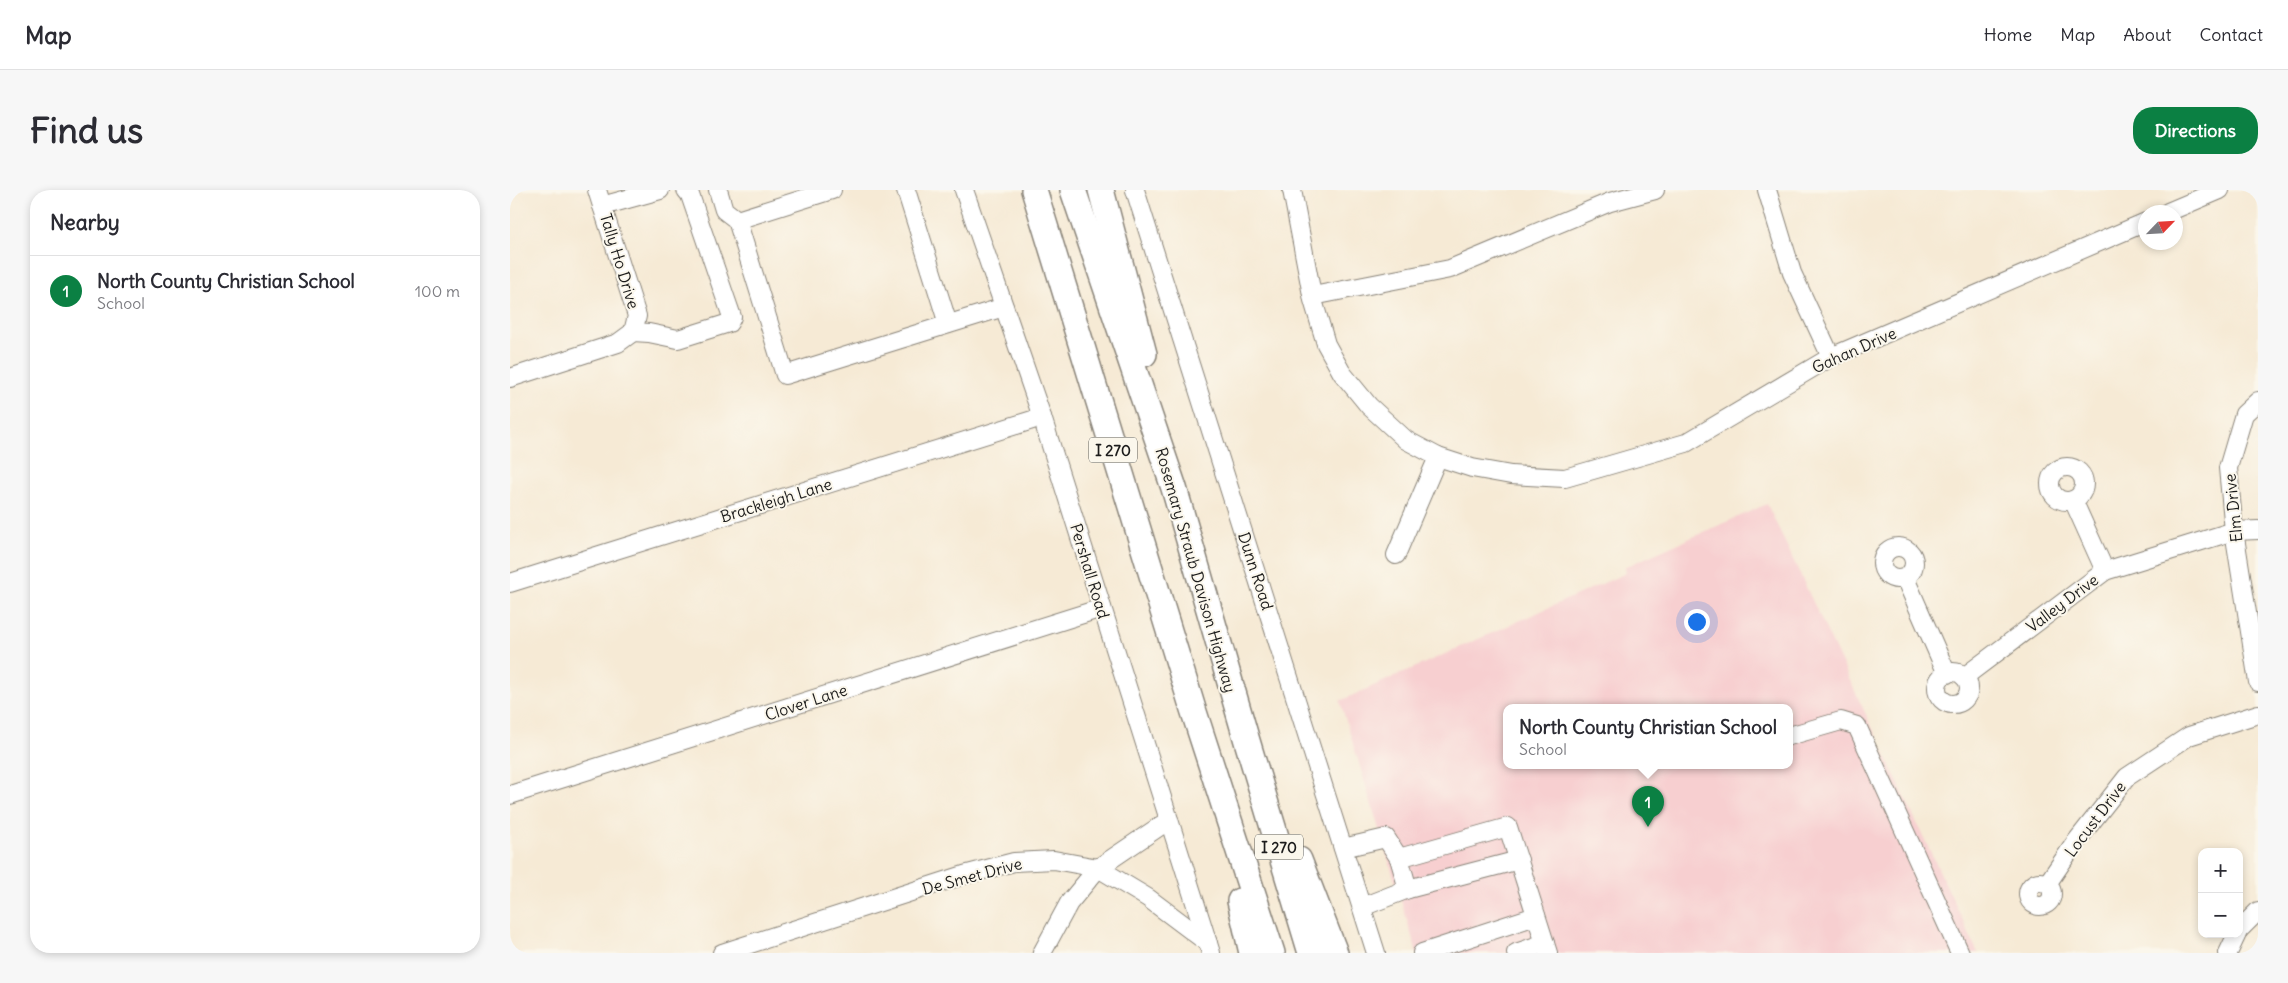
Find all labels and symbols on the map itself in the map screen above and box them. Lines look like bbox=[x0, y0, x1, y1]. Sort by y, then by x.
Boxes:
north arrow bbox=[2138, 205, 2183, 250]
street label: Tally Ho Drive bbox=[596, 211, 644, 311]
street label: Gahan Drive bbox=[1809, 323, 1899, 377]
road number: I 270 bbox=[1089, 438, 1137, 462]
street label: Rosemary Straub Davison Highway bbox=[1151, 445, 1241, 695]
street label: Elm Drive bbox=[2219, 473, 2247, 543]
street label: Brackleigh Lane bbox=[718, 474, 834, 526]
street label: Pershall Road bbox=[1066, 521, 1114, 621]
street label: Dunn Road bbox=[1234, 530, 1278, 612]
street label: Valley Drive bbox=[2022, 569, 2102, 637]
your location bbox=[1684, 609, 1710, 635]
street label: Clover Lane bbox=[762, 679, 850, 725]
street label: Locust Drive bbox=[2060, 777, 2130, 861]
pin: 1 bbox=[1632, 786, 1664, 827]
road number: I 270 bbox=[1255, 834, 1303, 860]
street label: De Smet Drive bbox=[920, 853, 1024, 899]

